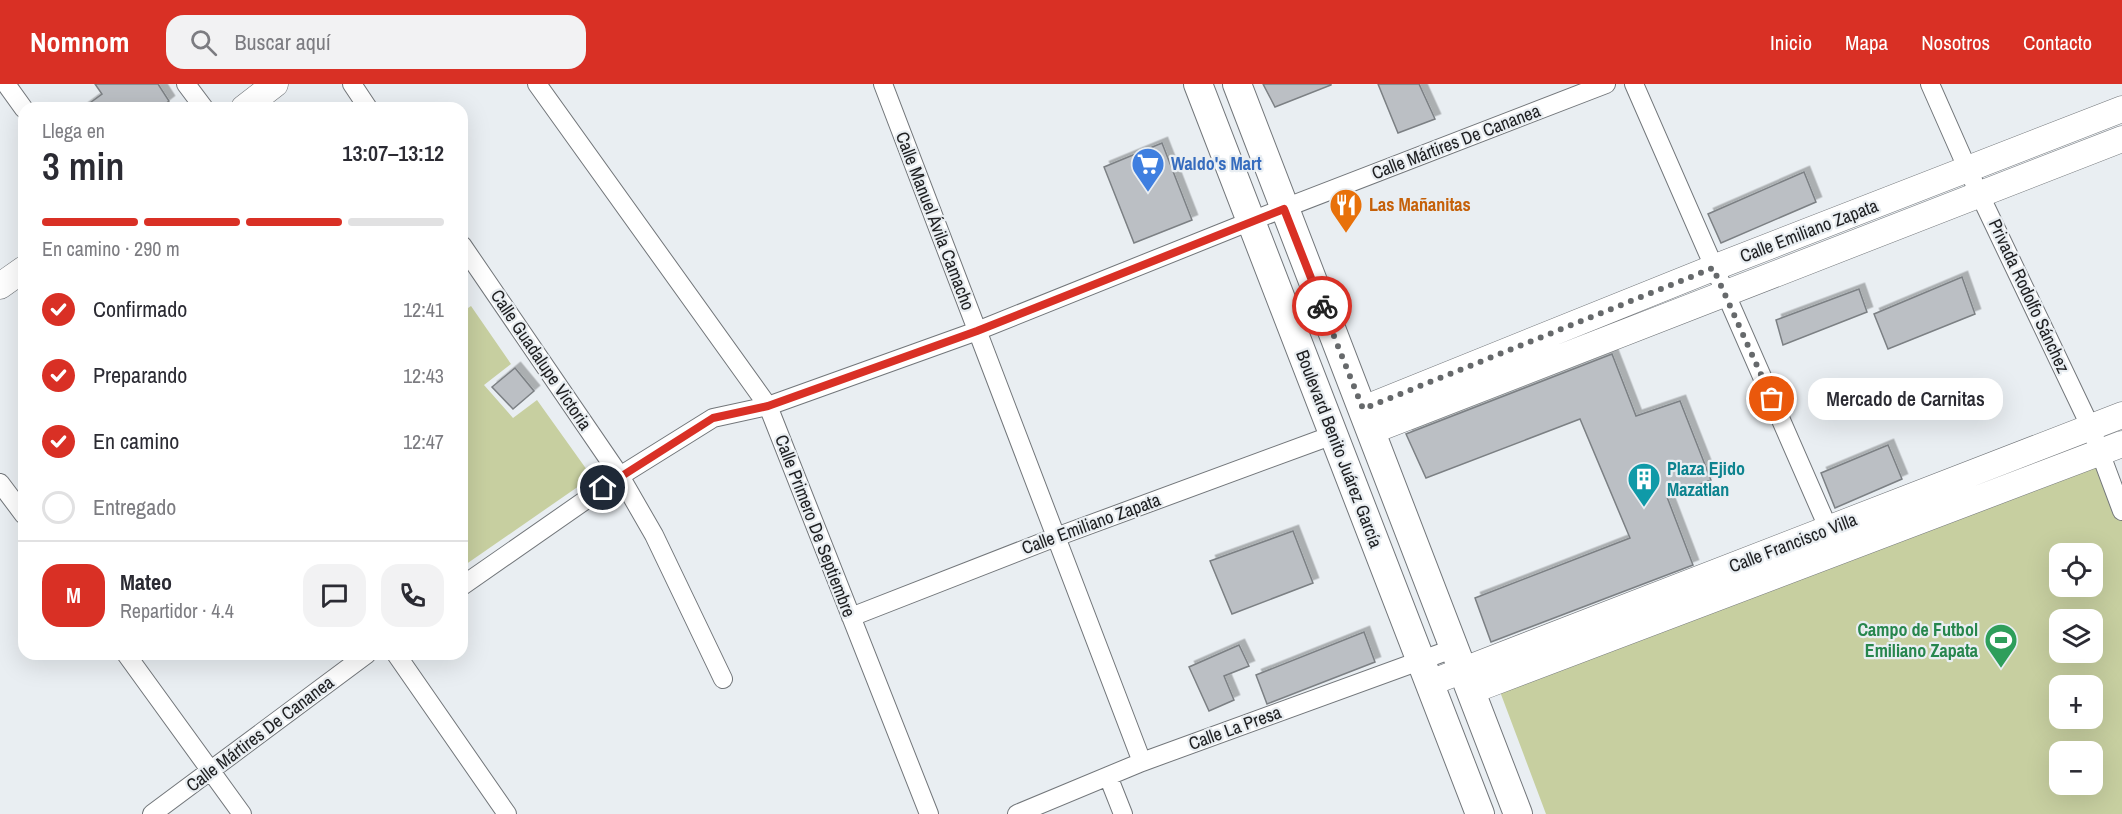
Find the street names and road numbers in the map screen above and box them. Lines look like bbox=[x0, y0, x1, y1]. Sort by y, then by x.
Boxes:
street label: Calle Mártires De Cananea bbox=[1368, 98, 1544, 185]
street label: Calle Manuel Ávila Camacho bbox=[890, 128, 981, 314]
street label: Calle Emiliano Zapata bbox=[1736, 193, 1881, 268]
street label: Privada Rodolfo Sánchez bbox=[1983, 215, 2076, 377]
street label: Calle Guadalupe Victoria bbox=[485, 284, 598, 435]
street label: Boulevard Benito Juárez García bbox=[1290, 346, 1389, 551]
street label: Calle Primero De Septiembre bbox=[769, 431, 862, 621]
street label: Calle Emiliano Zapata bbox=[1018, 487, 1164, 560]
street label: Calle Francisco Villa bbox=[1725, 507, 1860, 578]
street label: Calle Mártires De Cananea bbox=[181, 670, 339, 797]
street label: Calle La Presa bbox=[1185, 699, 1285, 756]

